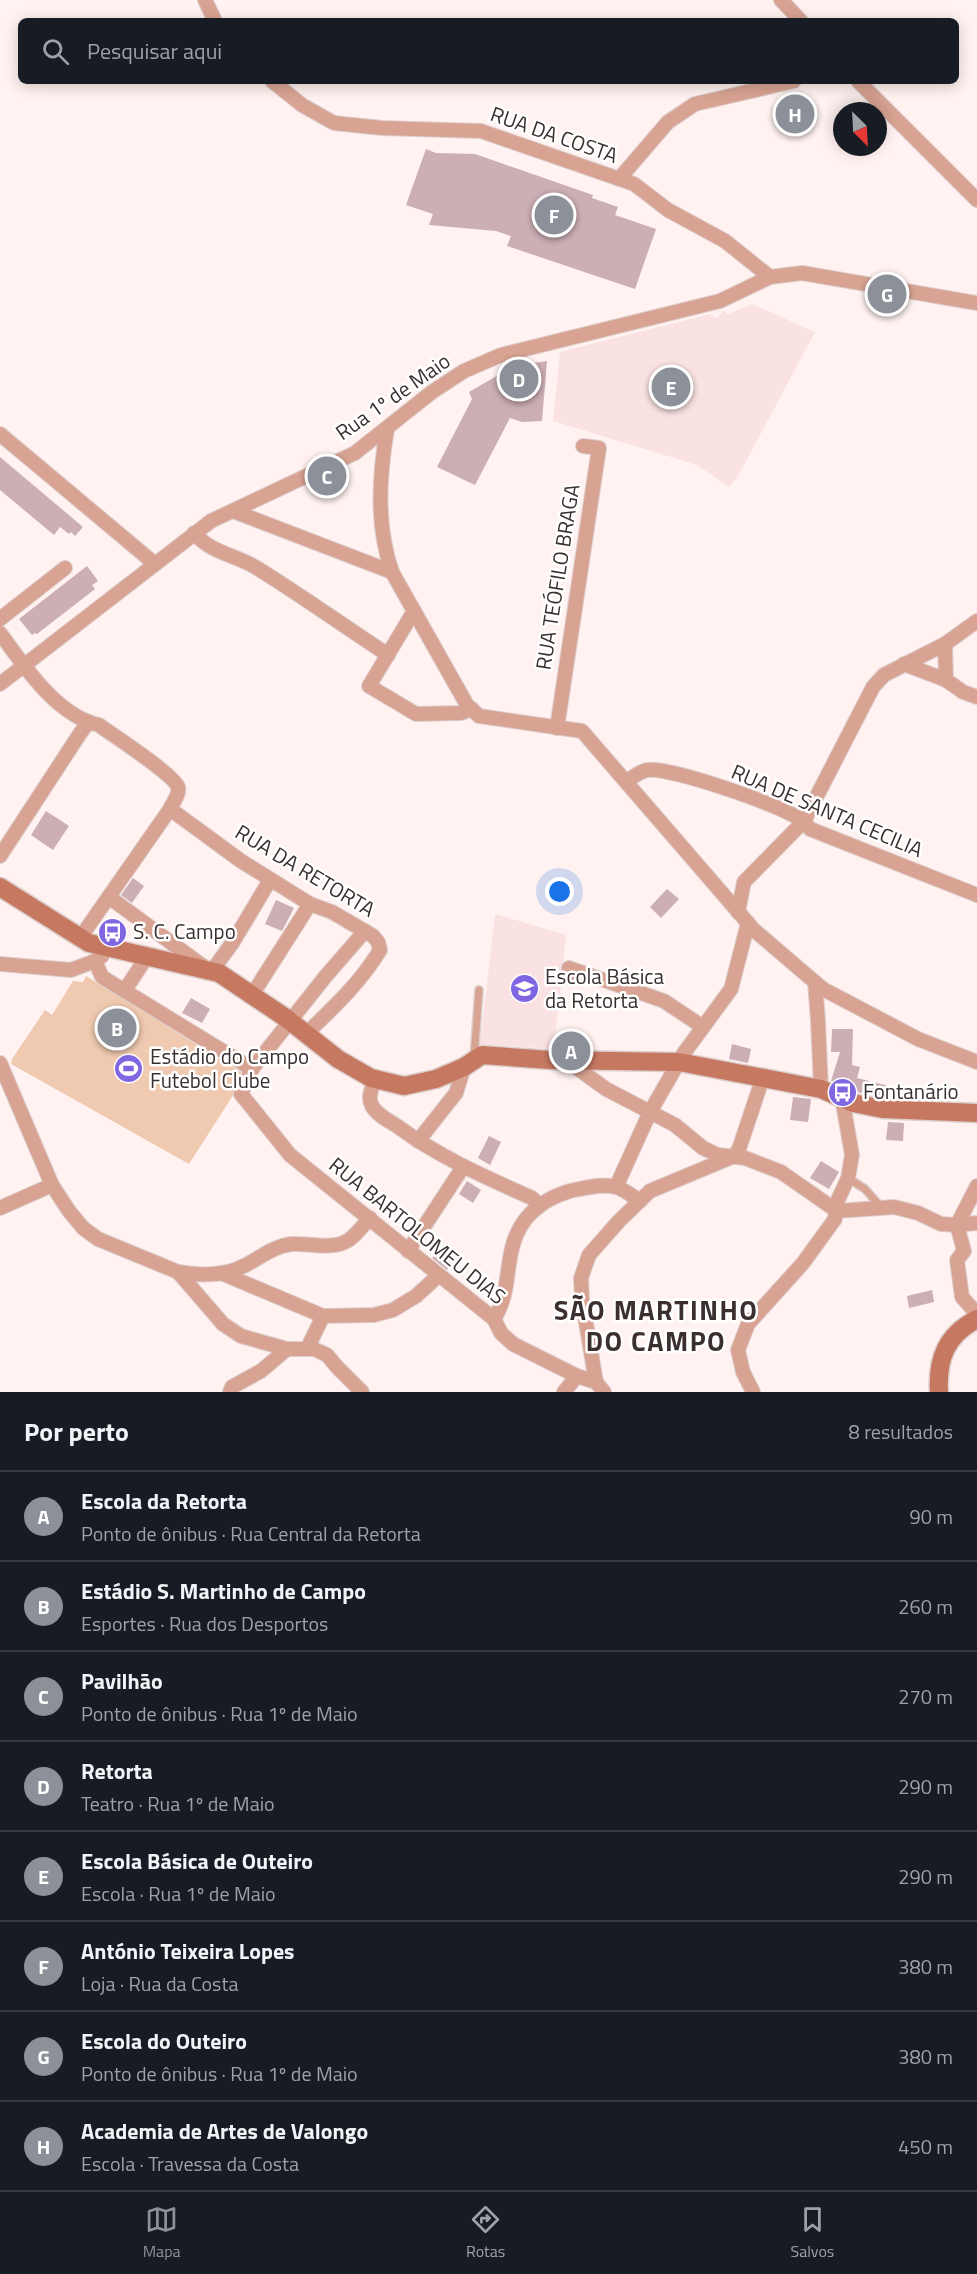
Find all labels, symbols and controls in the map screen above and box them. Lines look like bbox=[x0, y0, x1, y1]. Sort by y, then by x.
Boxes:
search box bbox=[18, 18, 959, 84]
text: Pesquisar aqui bbox=[87, 34, 222, 68]
icon: search bbox=[39, 35, 72, 68]
pin: H bbox=[776, 92, 814, 136]
street label: RUA DA COSTA bbox=[486, 97, 623, 171]
north arrow bbox=[833, 102, 887, 156]
pin: F bbox=[534, 192, 574, 238]
pin: G bbox=[868, 272, 906, 316]
street label: Rua 1º de Maio bbox=[328, 345, 456, 448]
pin: D bbox=[500, 356, 538, 401]
pin: E bbox=[652, 364, 690, 410]
pin: C bbox=[308, 454, 346, 498]
street label: RUA TEÓFILO BRAGA bbox=[527, 481, 588, 672]
street label: RUA DE SANTA CECILIA bbox=[727, 755, 929, 865]
street label: RUA DA RETORTA bbox=[229, 816, 382, 925]
your location bbox=[545, 877, 574, 906]
place label: S. C. Campo bbox=[133, 915, 236, 947]
bus stop icon: S. C. Campo bbox=[96, 916, 128, 948]
place label: Escola Básica da Retorta bbox=[545, 960, 664, 1016]
school or university icon: Escola Básica da Retorta bbox=[508, 973, 540, 1005]
pin: B bbox=[98, 1006, 136, 1050]
pin: A bbox=[552, 1028, 590, 1074]
place label: Estádio do Campo Futebol Clube bbox=[150, 1040, 309, 1096]
sports icon: Estádio do Campo Futebol Clube bbox=[113, 1053, 145, 1085]
place label: Fontanário bbox=[863, 1075, 959, 1107]
bus stop icon: Fontanário bbox=[826, 1076, 858, 1108]
street label: RUA BARTOLOMEU DIAS bbox=[322, 1149, 513, 1312]
district label: SÃO MARTINHO DO CAMPO bbox=[554, 1289, 758, 1361]
text: Por perto bbox=[24, 1412, 129, 1451]
text: 8 resultados bbox=[849, 1416, 953, 1447]
text: Escola da Retorta bbox=[81, 1484, 247, 1518]
text: A bbox=[37, 1501, 50, 1532]
text: 90 m bbox=[909, 1501, 953, 1532]
text: Ponto de ônibus · Rua Central da Retorta bbox=[81, 1518, 421, 1549]
text: Estádio S. Martinho de Campo bbox=[81, 1574, 366, 1608]
text: B bbox=[37, 1591, 50, 1622]
text: 260 m bbox=[898, 1591, 953, 1622]
text: Esportes · Rua dos Desportos bbox=[81, 1608, 328, 1639]
text: Pavilhão bbox=[81, 1664, 163, 1698]
text: C bbox=[38, 1681, 49, 1712]
text: 270 m bbox=[898, 1681, 953, 1712]
text: Ponto de ônibus · Rua 1º de Maio bbox=[81, 1698, 358, 1729]
text: Retorta bbox=[81, 1754, 153, 1788]
text: D bbox=[37, 1771, 50, 1802]
text: 290 m bbox=[898, 1771, 953, 1802]
text: Teatro · Rua 1º de Maio bbox=[81, 1788, 275, 1819]
text: Escola Básica de Outeiro bbox=[81, 1844, 313, 1878]
text: E bbox=[38, 1861, 49, 1892]
text: 290 m bbox=[898, 1861, 953, 1892]
text: Escola · Rua 1º de Maio bbox=[81, 1878, 276, 1909]
text: António Teixeira Lopes bbox=[81, 1934, 295, 1968]
text: F bbox=[38, 1951, 49, 1982]
text: 380 m bbox=[898, 1951, 953, 1982]
text: Loja · Rua da Costa bbox=[81, 1968, 238, 1999]
text: Escola do Outeiro bbox=[81, 2024, 247, 2058]
text: G bbox=[37, 2041, 50, 2072]
text: 380 m bbox=[898, 2041, 953, 2072]
text: Ponto de ônibus · Rua 1º de Maio bbox=[81, 2058, 358, 2089]
text: Academia de Artes de Valongo bbox=[81, 2114, 368, 2148]
text: H bbox=[37, 2131, 50, 2162]
text: 450 m bbox=[898, 2131, 953, 2162]
text: Escola · Travessa da Costa bbox=[81, 2148, 299, 2179]
tab: Mapa bbox=[143, 2203, 181, 2263]
tab: Rotas bbox=[466, 2203, 505, 2263]
tab: Salvos bbox=[790, 2203, 834, 2263]

